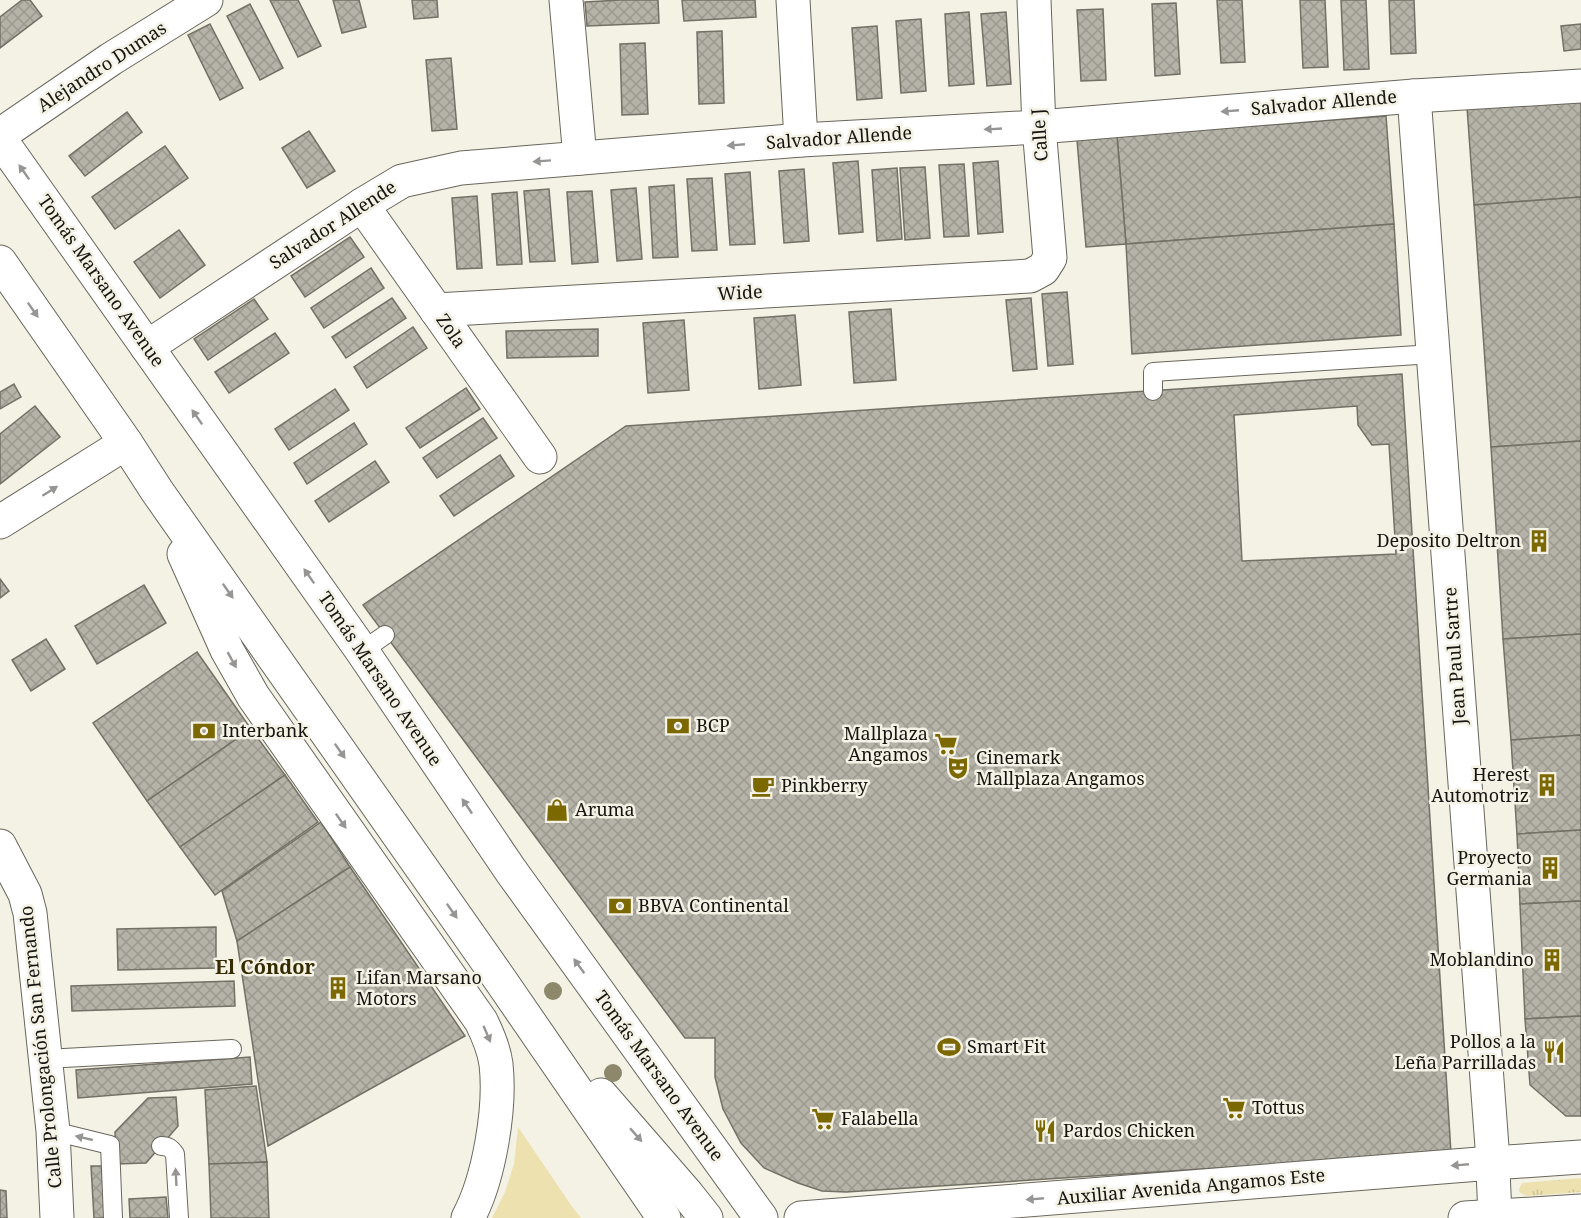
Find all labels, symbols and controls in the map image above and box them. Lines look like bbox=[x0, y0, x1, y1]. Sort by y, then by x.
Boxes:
street label: Alejandro Dumas bbox=[32, 15, 171, 117]
street label: Salvador Allende bbox=[1250, 84, 1398, 120]
one-way arrow bbox=[1220, 106, 1239, 116]
street label: Calle J bbox=[1025, 108, 1053, 162]
street label: Salvador Allende bbox=[765, 120, 913, 154]
one-way arrow bbox=[984, 125, 1003, 134]
one-way arrow bbox=[726, 140, 745, 150]
one-way arrow bbox=[532, 157, 551, 166]
one-way arrow bbox=[18, 165, 30, 181]
street label: Salvador Allende bbox=[265, 174, 400, 274]
street label: Tomás Marsano Avenue bbox=[33, 189, 171, 371]
street label: Wide bbox=[717, 279, 763, 305]
one-way arrow bbox=[27, 302, 38, 318]
street label: Zola bbox=[431, 308, 472, 352]
one-way arrow bbox=[191, 409, 203, 425]
one-way arrow bbox=[41, 486, 58, 497]
place label: Deposito Deltron bbox=[1376, 528, 1521, 552]
building icon: Deposito Deltron bbox=[1526, 528, 1552, 554]
one-way arrow bbox=[303, 569, 315, 585]
one-way arrow bbox=[222, 583, 234, 599]
street label: Jean Paul Sartre bbox=[1437, 586, 1471, 727]
street label: Tomás Marsano Avenue bbox=[314, 587, 448, 770]
one-way arrow bbox=[227, 651, 237, 668]
bank icon: BCP bbox=[665, 713, 691, 739]
place label: BCP bbox=[696, 713, 730, 737]
bank icon: Interbank bbox=[191, 718, 217, 744]
place label: Interbank bbox=[222, 718, 308, 742]
place label: Mallplaza Angamos bbox=[844, 721, 928, 766]
supermarket icon: Mallplaza Angamos bbox=[933, 731, 959, 757]
one-way arrow bbox=[334, 743, 346, 759]
place label: Cinemark Mallplaza Angamos bbox=[976, 745, 1145, 790]
theatre icon: Cinemark Mallplaza Angamos bbox=[945, 755, 971, 781]
place label: Herest Automotriz bbox=[1431, 762, 1529, 807]
building icon: Herest Automotriz bbox=[1534, 772, 1560, 798]
cafe icon: Pinkberry bbox=[750, 773, 776, 799]
place label: Pinkberry bbox=[781, 773, 868, 797]
shop icon: Aruma bbox=[544, 797, 570, 823]
place label: Aruma bbox=[575, 797, 635, 821]
one-way arrow bbox=[461, 799, 473, 815]
one-way arrow bbox=[335, 813, 347, 829]
place label: Proyecto Germania bbox=[1446, 845, 1532, 890]
building icon: Proyecto Germania bbox=[1537, 855, 1563, 881]
bank icon: BBVA Continental bbox=[607, 893, 633, 919]
place label: BBVA Continental bbox=[638, 893, 789, 917]
one-way arrow bbox=[446, 902, 458, 918]
street label: Calle Prolongación San Fernando bbox=[13, 905, 67, 1190]
place label: Moblandino bbox=[1430, 947, 1534, 971]
building icon: Moblandino bbox=[1539, 947, 1565, 973]
district label: El Cóndor bbox=[215, 953, 316, 980]
one-way arrow bbox=[574, 958, 586, 973]
place label: Lifan Marsano Motors bbox=[356, 965, 482, 1010]
building icon: Lifan Marsano Motors bbox=[325, 975, 351, 1001]
street label: Tomás Marsano Avenue bbox=[590, 985, 730, 1165]
one-way arrow bbox=[482, 1025, 492, 1043]
place label: Pollos a la Leña Parrilladas bbox=[1394, 1029, 1536, 1074]
sports icon: Smart Fit bbox=[936, 1034, 962, 1060]
place label: Smart Fit bbox=[967, 1034, 1046, 1058]
restaurant icon: Pollos a la Leña Parrilladas bbox=[1541, 1039, 1567, 1065]
supermarket icon: Tottus bbox=[1221, 1095, 1247, 1121]
place label: Tottus bbox=[1252, 1095, 1305, 1119]
supermarket icon: Falabella bbox=[810, 1106, 836, 1132]
place label: Falabella bbox=[841, 1106, 919, 1130]
restaurant icon: Pardos Chicken bbox=[1032, 1118, 1058, 1144]
place label: Pardos Chicken bbox=[1063, 1118, 1196, 1142]
one-way arrow bbox=[629, 1127, 642, 1142]
one-way arrow bbox=[75, 1133, 93, 1143]
one-way arrow bbox=[1450, 1161, 1469, 1170]
street label: Auxiliar Avenida Angamos Este bbox=[1056, 1162, 1326, 1210]
one-way arrow bbox=[172, 1168, 181, 1187]
one-way arrow bbox=[1026, 1194, 1045, 1204]

